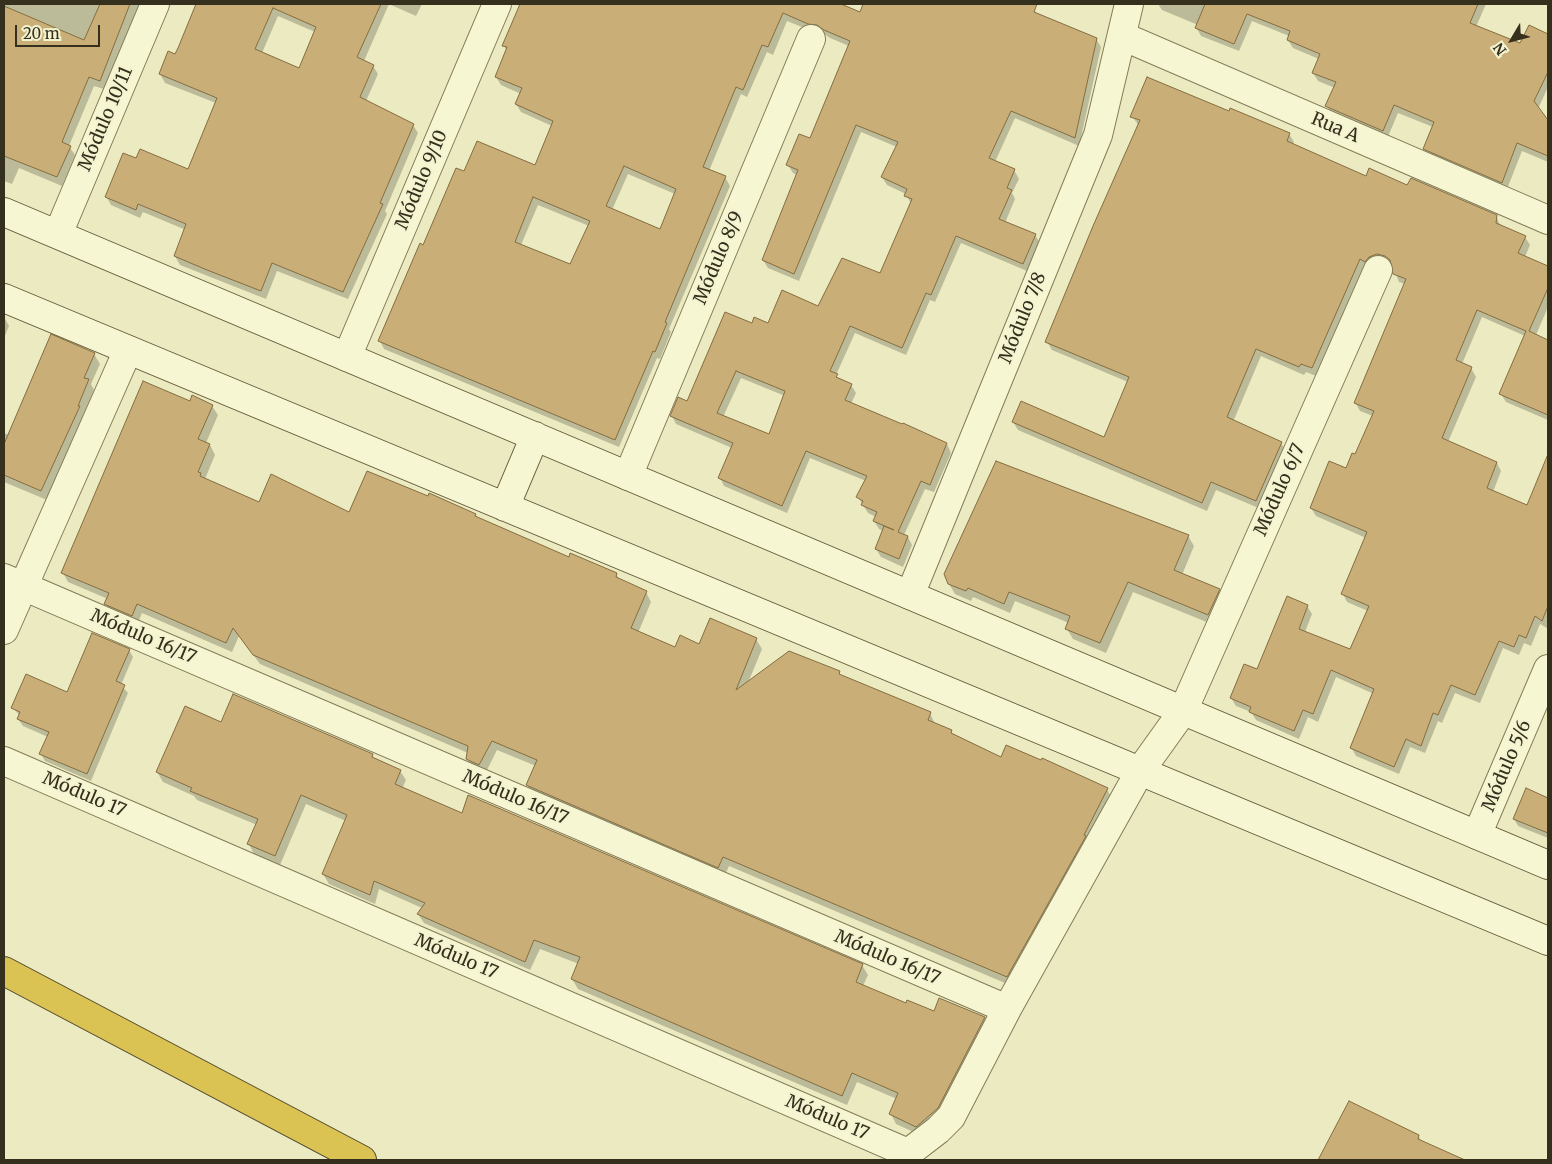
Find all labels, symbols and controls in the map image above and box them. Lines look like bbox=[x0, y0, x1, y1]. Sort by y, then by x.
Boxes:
scale bar bbox=[18, 15, 102, 47]
north arrow bbox=[1487, 15, 1537, 65]
text: 20 m bbox=[23, 24, 60, 43]
text: N bbox=[1490, 39, 1511, 59]
street label: Módulo 10/11 bbox=[74, 64, 138, 174]
street label: Rua A bbox=[1308, 108, 1362, 148]
street label: Módulo 9/10 bbox=[391, 127, 453, 233]
street label: Módulo 8/9 bbox=[690, 208, 748, 308]
street label: Módulo 7/8 bbox=[995, 269, 1051, 367]
street label: Módulo 6/7 bbox=[1250, 441, 1310, 539]
street label: Módulo 16/17 bbox=[87, 605, 199, 669]
street label: Módulo 5/6 bbox=[1478, 717, 1536, 815]
street label: Módulo 16/17 bbox=[459, 766, 571, 830]
street label: Módulo 17 bbox=[39, 768, 129, 822]
street label: Módulo 16/17 bbox=[831, 926, 943, 990]
street label: Módulo 17 bbox=[411, 930, 501, 984]
street label: Módulo 17 bbox=[782, 1091, 872, 1145]

